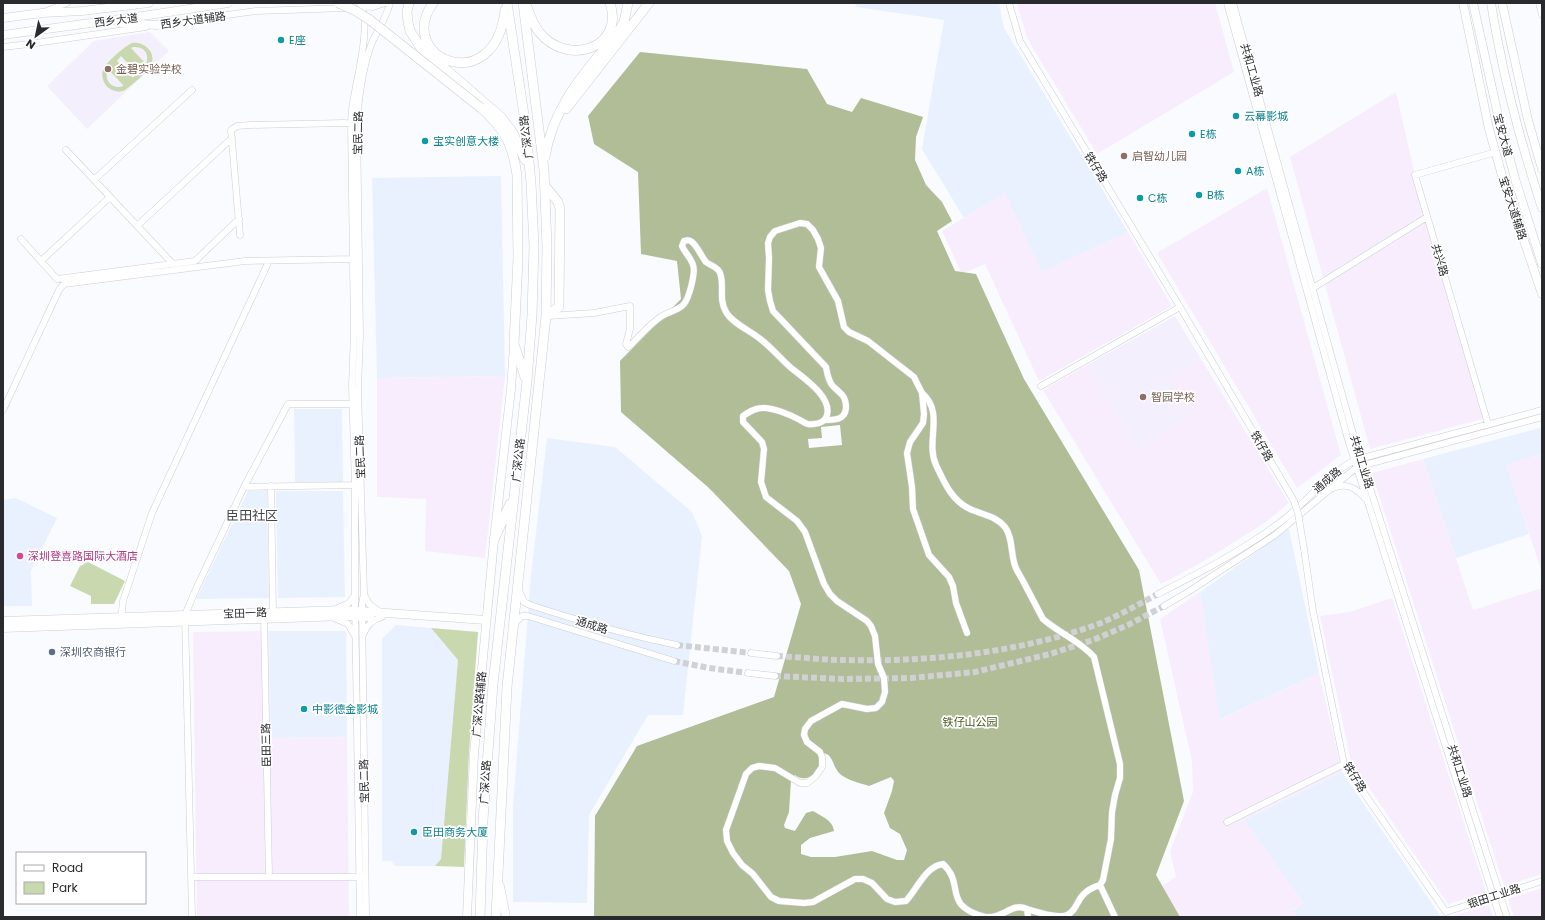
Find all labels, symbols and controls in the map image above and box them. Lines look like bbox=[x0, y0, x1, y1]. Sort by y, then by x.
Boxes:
street label: 西乡大道辅路 bbox=[159, 7, 227, 33]
street label: 西乡大道 bbox=[93, 9, 139, 31]
north arrow bbox=[16, 16, 56, 56]
place label: E座 bbox=[289, 32, 306, 48]
text: N bbox=[23, 35, 38, 53]
marker: E座 bbox=[276, 35, 286, 45]
street label: 共和工业路 bbox=[1237, 41, 1267, 99]
place label: 金碧实验学校 bbox=[116, 61, 182, 77]
marker: 金碧实验学校 bbox=[103, 64, 113, 74]
place label: 云幕影城 bbox=[1244, 108, 1288, 124]
street label: 宝民二路 bbox=[350, 111, 366, 155]
marker: 云幕影城 bbox=[1231, 111, 1241, 121]
street label: 宝安大道 bbox=[1490, 112, 1516, 158]
street label: 广深公路 bbox=[515, 114, 537, 160]
place label: E栋 bbox=[1200, 126, 1217, 142]
marker: E栋 bbox=[1187, 129, 1197, 139]
place label: 宝实创意大楼 bbox=[433, 133, 499, 149]
marker: 宝实创意大楼 bbox=[420, 136, 430, 146]
place label: 启智幼儿园 bbox=[1132, 148, 1187, 164]
street label: 铁仔路 bbox=[1081, 149, 1111, 185]
marker: 启智幼儿园 bbox=[1119, 151, 1129, 161]
place label: A栋 bbox=[1246, 163, 1264, 179]
marker: A栋 bbox=[1233, 166, 1243, 176]
street label: 宝安大道辅路 bbox=[1495, 174, 1531, 242]
place label: B栋 bbox=[1207, 187, 1225, 203]
place label: C栋 bbox=[1148, 190, 1168, 206]
marker: B栋 bbox=[1194, 190, 1204, 200]
marker: C栋 bbox=[1135, 193, 1145, 203]
street label: 共兴路 bbox=[1428, 242, 1452, 278]
place label: 智园学校 bbox=[1151, 389, 1195, 405]
marker: 智园学校 bbox=[1138, 392, 1148, 402]
street label: 铁仔路 bbox=[1247, 428, 1277, 464]
street label: 共和工业路 bbox=[1346, 433, 1378, 491]
street label: 宝民二路 bbox=[351, 435, 369, 479]
street label: 广深公路 bbox=[508, 437, 528, 483]
street label: 通成路 bbox=[1309, 463, 1345, 497]
district label: 臣田社区 bbox=[226, 506, 278, 525]
place label: 深圳登喜路国际大酒店 bbox=[28, 548, 138, 564]
marker: 深圳登喜路国际大酒店 bbox=[15, 551, 25, 561]
street label: 宝田一路 bbox=[223, 604, 267, 622]
street label: 通成路 bbox=[574, 613, 610, 637]
place label: 深圳农商银行 bbox=[60, 644, 126, 660]
marker: 深圳农商银行 bbox=[47, 647, 57, 657]
street label: 广深公路辅路 bbox=[468, 670, 490, 738]
place label: 中影德金影城 bbox=[312, 701, 378, 717]
marker: 中影德金影城 bbox=[299, 704, 309, 714]
park label: 铁仔山公园 bbox=[943, 714, 998, 730]
street label: 臣田三路 bbox=[258, 723, 274, 767]
street label: 共和工业路 bbox=[1444, 742, 1476, 800]
street label: 宝民二路 bbox=[356, 759, 372, 803]
street label: 广深公路 bbox=[475, 759, 495, 805]
street label: 铁仔路 bbox=[1340, 759, 1370, 795]
place label: 臣田商务大厦 bbox=[422, 824, 488, 840]
marker: 臣田商务大厦 bbox=[409, 827, 419, 837]
legend bbox=[16, 852, 146, 904]
text: Road bbox=[52, 859, 83, 876]
text: Park bbox=[52, 879, 79, 896]
street label: 银田工业路 bbox=[1465, 880, 1523, 912]

